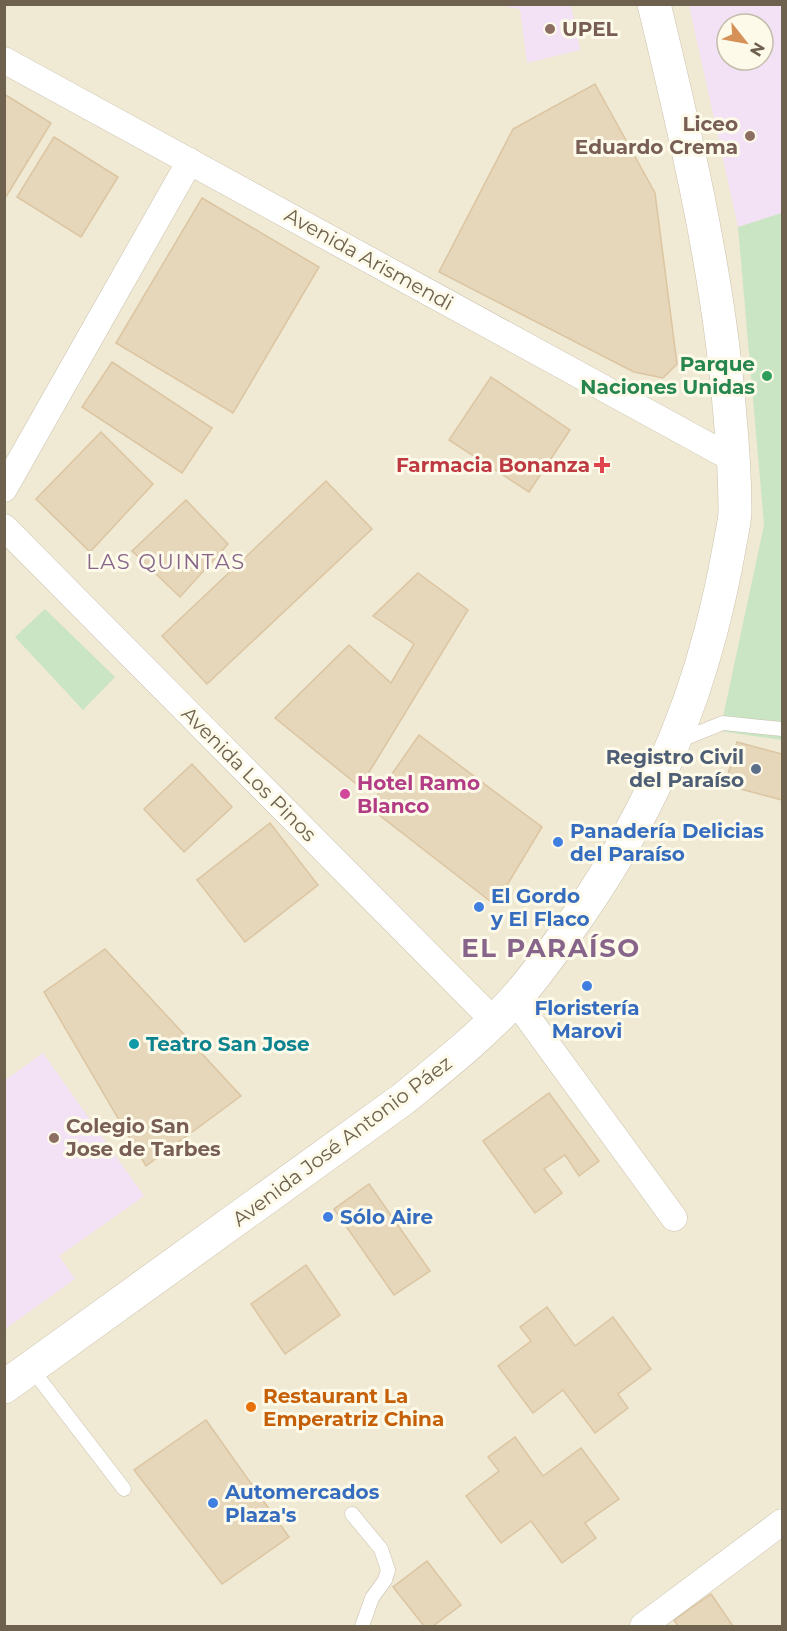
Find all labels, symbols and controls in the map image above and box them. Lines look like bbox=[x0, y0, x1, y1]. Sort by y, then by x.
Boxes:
north arrow bbox=[715, 12, 775, 72]
place label: UPEL bbox=[562, 17, 618, 41]
marker: UPEL bbox=[543, 22, 557, 36]
text: N bbox=[746, 39, 769, 60]
place label: Liceo Eduardo Crema bbox=[575, 112, 738, 159]
marker: Liceo Eduardo Crema bbox=[743, 129, 757, 143]
street label: Avenida Arismendi bbox=[281, 203, 457, 315]
place label: Parque Naciones Unidas bbox=[580, 352, 755, 399]
marker: Parque Naciones Unidas bbox=[760, 369, 774, 383]
place label: Farmacia Bonanza bbox=[396, 453, 590, 477]
marker: Farmacia Bonanza bbox=[595, 458, 609, 472]
district label: LAS QUINTAS bbox=[86, 549, 246, 574]
street label: Avenida Los Pinos bbox=[177, 702, 322, 847]
place label: Registro Civil del Paraíso bbox=[606, 745, 744, 792]
marker: Registro Civil del Paraíso bbox=[749, 762, 763, 776]
place label: Hotel Ramo Blanco bbox=[357, 771, 480, 818]
marker: Hotel Ramo Blanco bbox=[338, 787, 352, 801]
place label: Panadería Delicias del Paraíso bbox=[570, 819, 764, 866]
marker: Panadería Delicias del Paraíso bbox=[551, 835, 565, 849]
place label: El Gordo y El Flaco bbox=[490, 884, 590, 931]
marker: El Gordo y El Flaco bbox=[472, 900, 486, 914]
district label: EL PARAÍSO bbox=[461, 932, 641, 964]
marker: Floristería Marovi bbox=[580, 979, 594, 993]
place label: Floristería Marovi bbox=[535, 996, 639, 1043]
place label: Teatro San Jose bbox=[146, 1032, 310, 1056]
marker: Teatro San Jose bbox=[127, 1037, 141, 1051]
street label: Avenida José Antonio Páez bbox=[228, 1051, 456, 1231]
place label: Colegio San Jose de Tarbes bbox=[65, 1114, 221, 1161]
marker: Colegio San Jose de Tarbes bbox=[47, 1131, 61, 1145]
place label: Sólo Aire bbox=[340, 1205, 433, 1229]
marker: Sólo Aire bbox=[321, 1210, 335, 1224]
place label: Restaurant La Emperatriz China bbox=[263, 1384, 444, 1431]
marker: Restaurant La Emperatriz China bbox=[244, 1400, 258, 1414]
place label: Automercados Plaza's bbox=[224, 1480, 380, 1527]
marker: Automercados Plaza's bbox=[206, 1496, 220, 1510]

